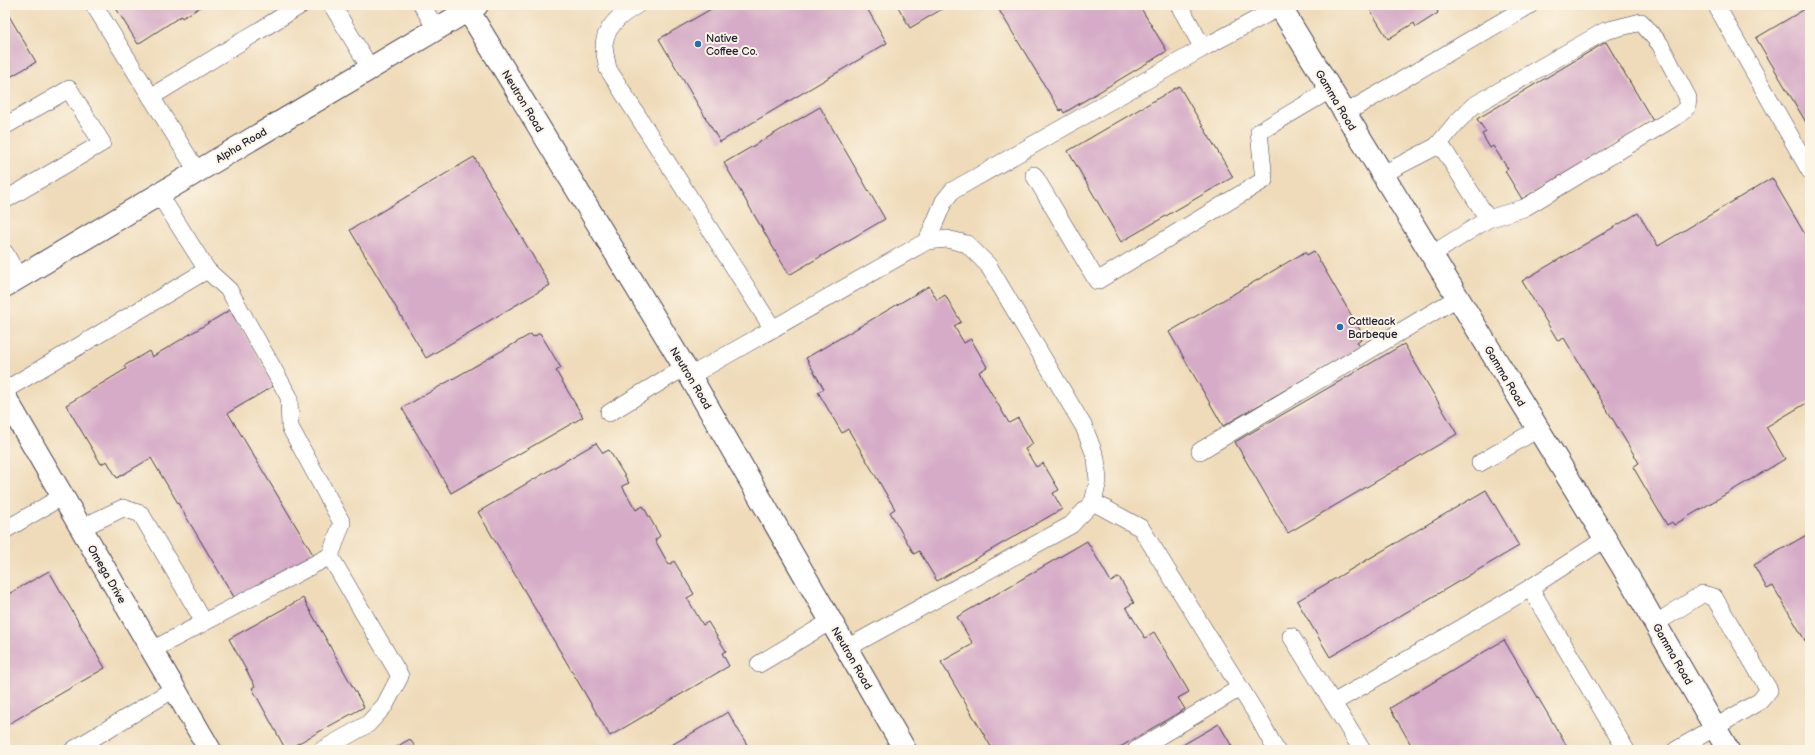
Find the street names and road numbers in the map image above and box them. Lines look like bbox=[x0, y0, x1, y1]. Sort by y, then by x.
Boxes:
street label: Neutron Road bbox=[499, 68, 546, 135]
street label: Gamma Road bbox=[1312, 68, 1359, 133]
street label: Alpha Road bbox=[213, 125, 269, 166]
street label: Gamma Road bbox=[1481, 344, 1528, 409]
street label: Neutron Road bbox=[667, 345, 714, 412]
street label: Omega Drive bbox=[85, 543, 129, 606]
street label: Gamma Road bbox=[1650, 621, 1695, 687]
street label: Neutron Road bbox=[828, 625, 875, 692]

